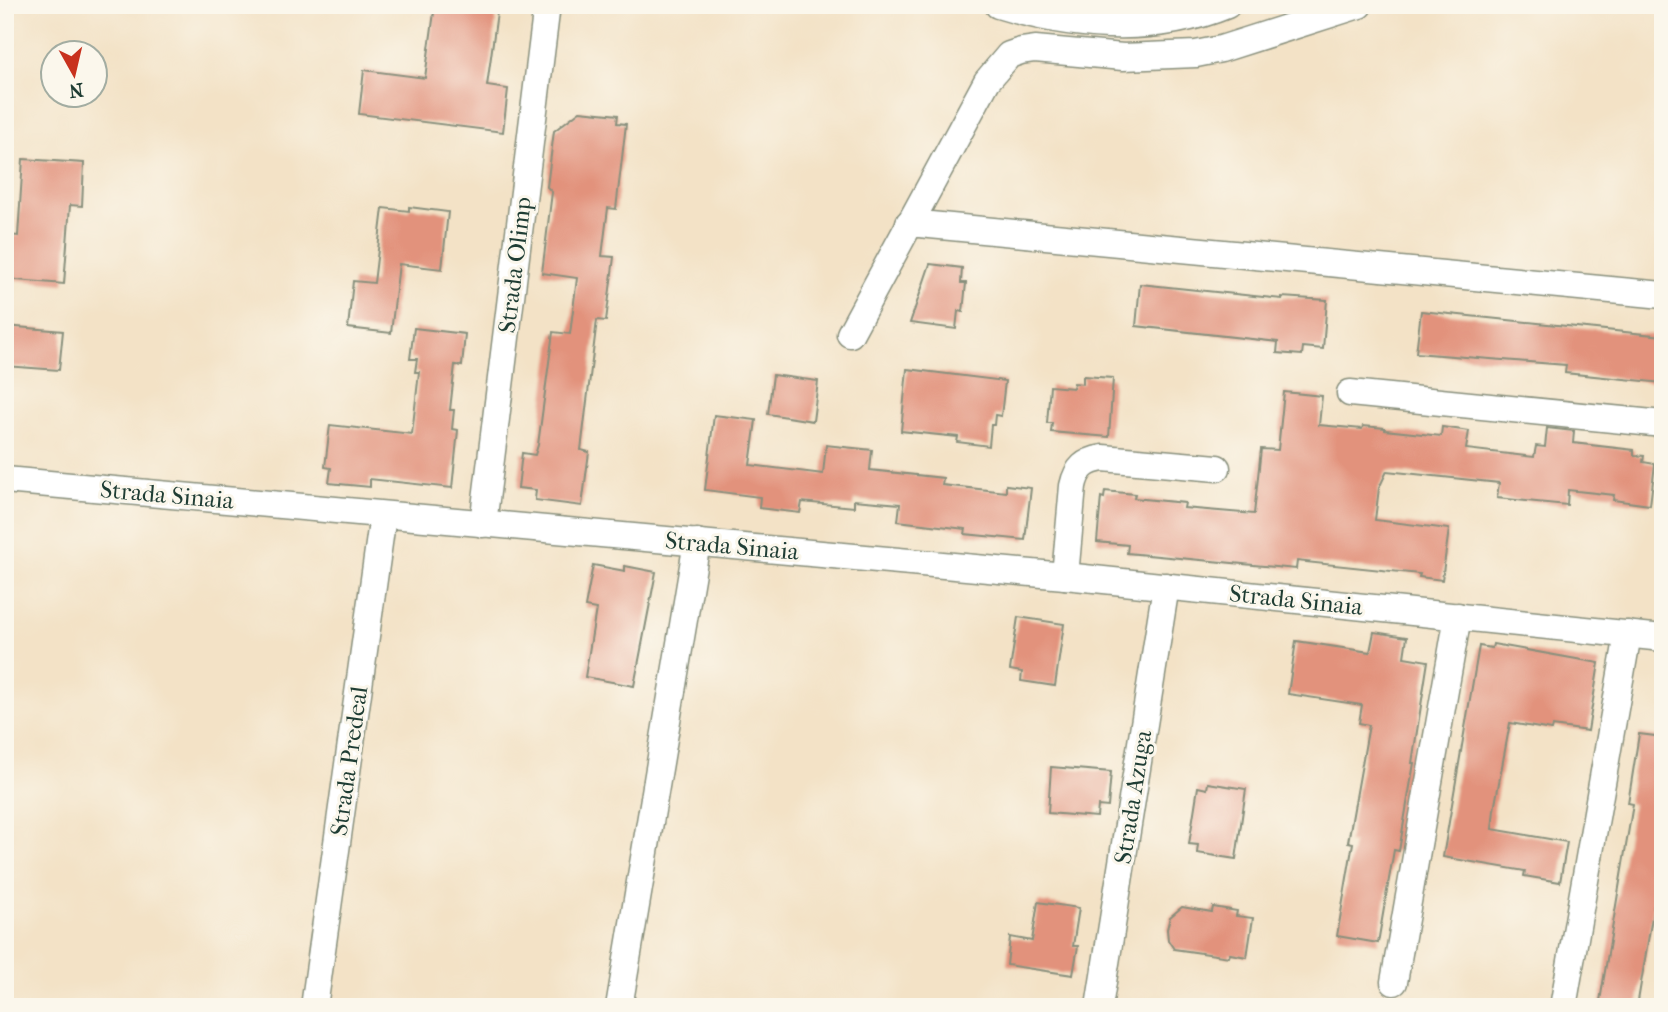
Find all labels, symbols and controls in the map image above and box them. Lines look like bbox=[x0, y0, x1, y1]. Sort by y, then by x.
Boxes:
north arrow bbox=[38, 38, 108, 108]
text: N bbox=[67, 78, 85, 102]
street label: Strada Olimp bbox=[493, 195, 537, 335]
street label: Strada Sinaia bbox=[99, 475, 236, 515]
street label: Strada Sinaia bbox=[664, 526, 801, 566]
street label: Strada Sinaia bbox=[1228, 579, 1365, 621]
street label: Strada Predeal bbox=[325, 684, 373, 838]
street label: Strada Azuga bbox=[1109, 727, 1158, 866]

